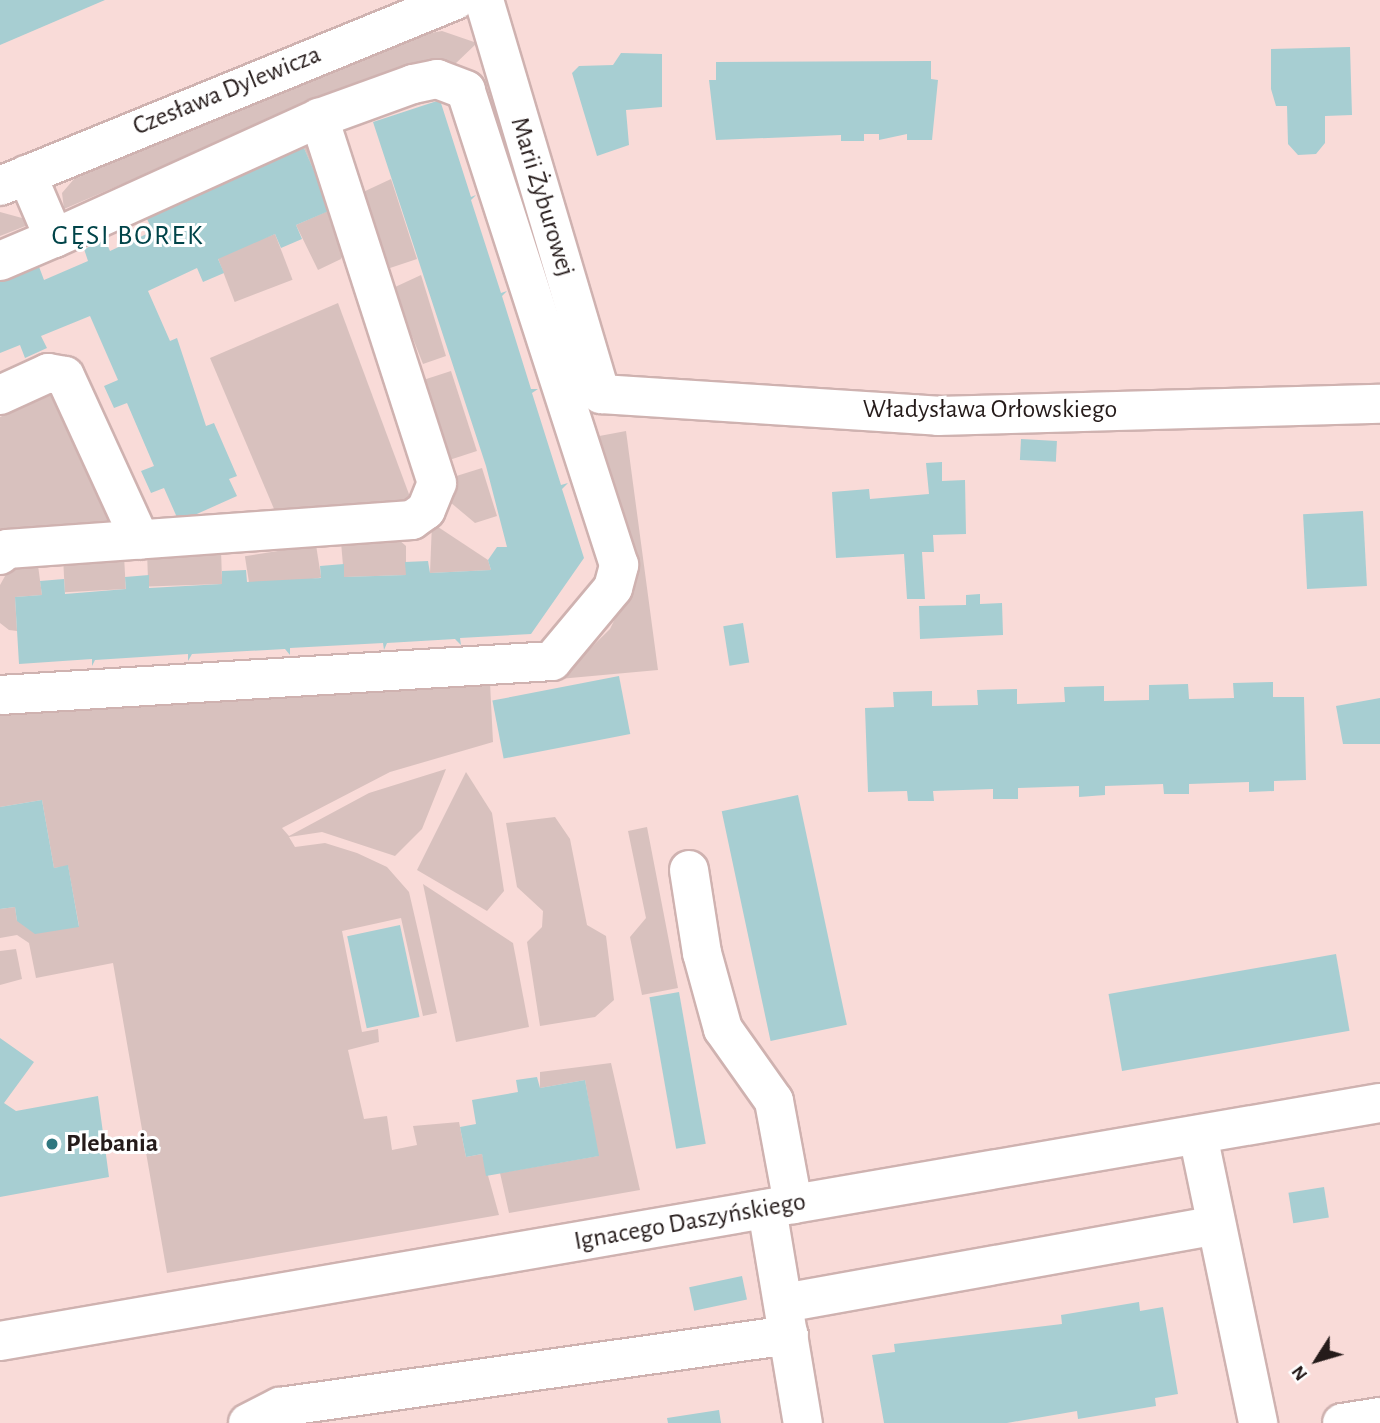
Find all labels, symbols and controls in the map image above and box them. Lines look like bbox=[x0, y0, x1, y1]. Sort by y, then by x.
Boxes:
street label: Czesława Dylewicza bbox=[129, 39, 325, 143]
street label: Marii Żyburowej bbox=[503, 114, 581, 280]
district label: GĘSI BOREK bbox=[53, 219, 203, 253]
street label: Władysława Orłowskiego bbox=[863, 394, 1117, 426]
place label: Plebania bbox=[66, 1128, 158, 1160]
marker: Plebania bbox=[44, 1136, 60, 1152]
street label: Ignacego Daszyńskiego bbox=[572, 1186, 808, 1258]
north arrow bbox=[1282, 1325, 1352, 1395]
text: N bbox=[1288, 1362, 1311, 1384]

